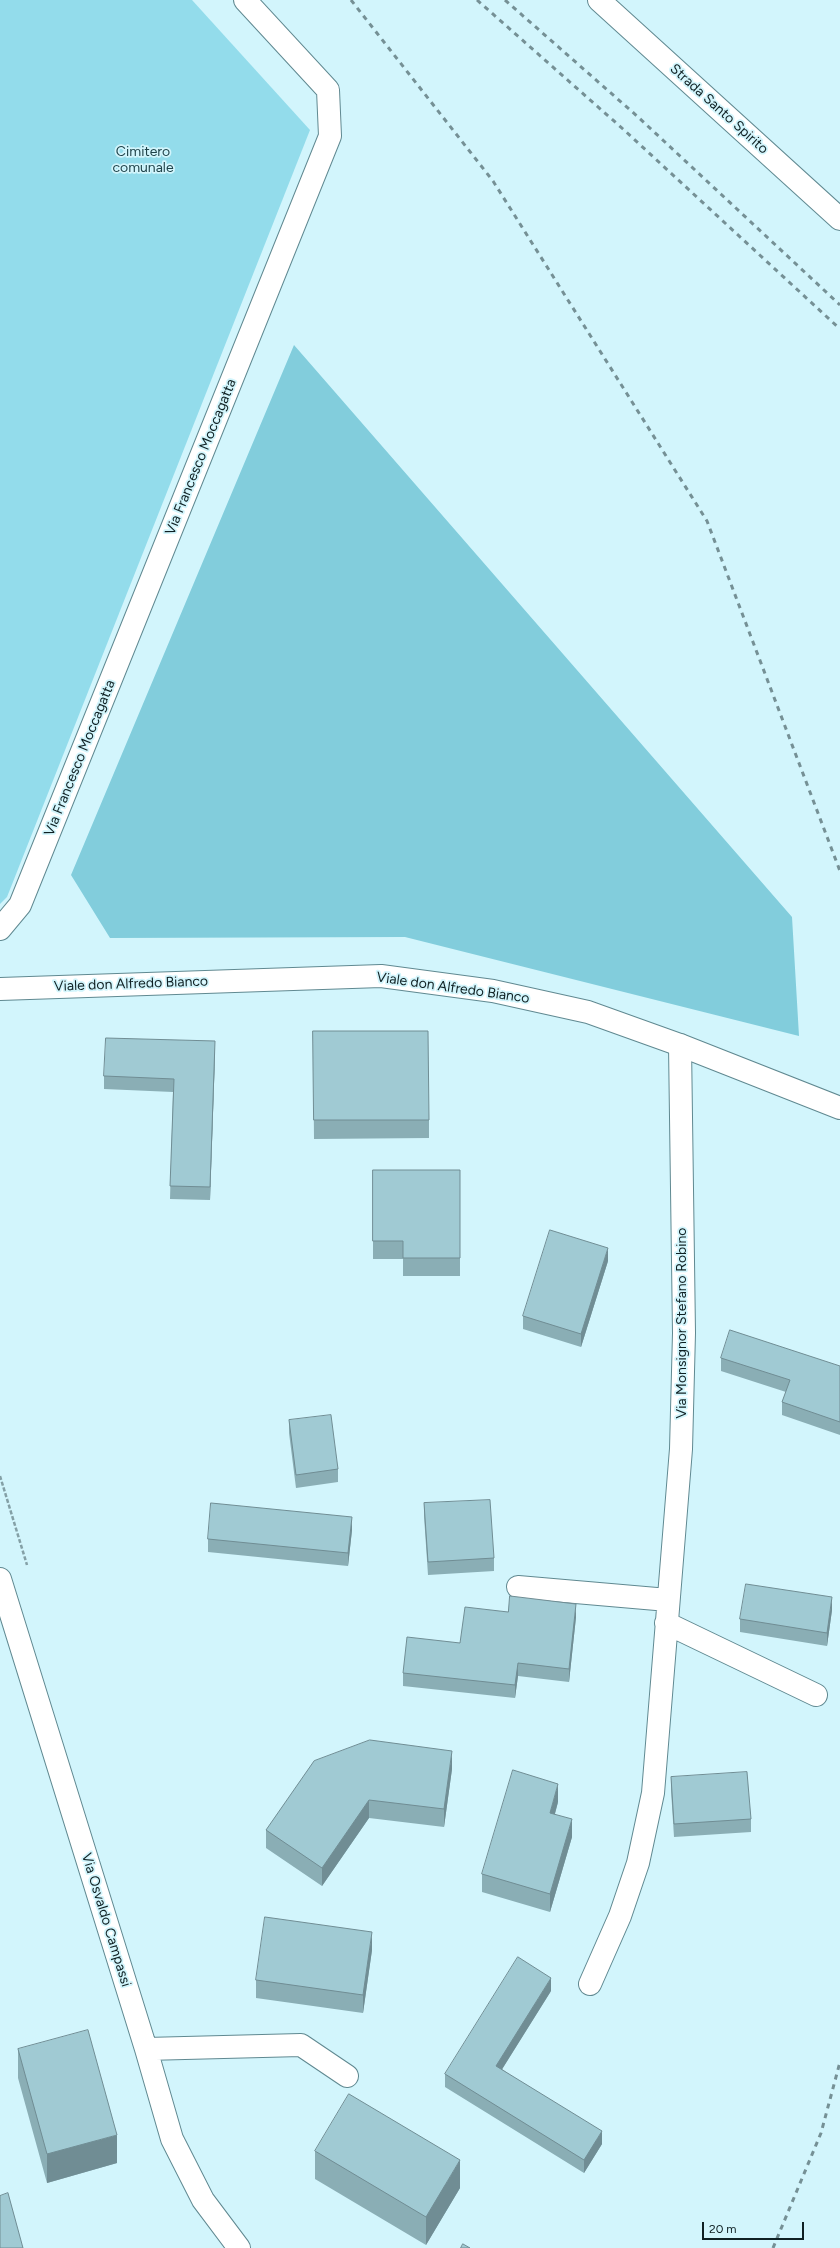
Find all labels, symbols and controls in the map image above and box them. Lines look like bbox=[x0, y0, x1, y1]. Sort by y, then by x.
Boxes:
street label: Strada Santo Spirito bbox=[666, 60, 772, 158]
park label: Cimitero comunale bbox=[112, 144, 174, 176]
street label: Via Francesco Moccagatta bbox=[162, 376, 240, 538]
street label: Via Francesco Moccagatta bbox=[41, 677, 119, 839]
street label: Viale don Alfredo Bianco bbox=[375, 969, 531, 1007]
street label: Viale don Alfredo Bianco bbox=[54, 973, 208, 995]
street label: Via Monsignor Stefano Robino bbox=[674, 1228, 690, 1418]
street label: Via Osvaldo Campassi bbox=[78, 1851, 134, 1989]
scale bar bbox=[704, 2214, 806, 2240]
text: 20 m bbox=[709, 2222, 737, 2236]

